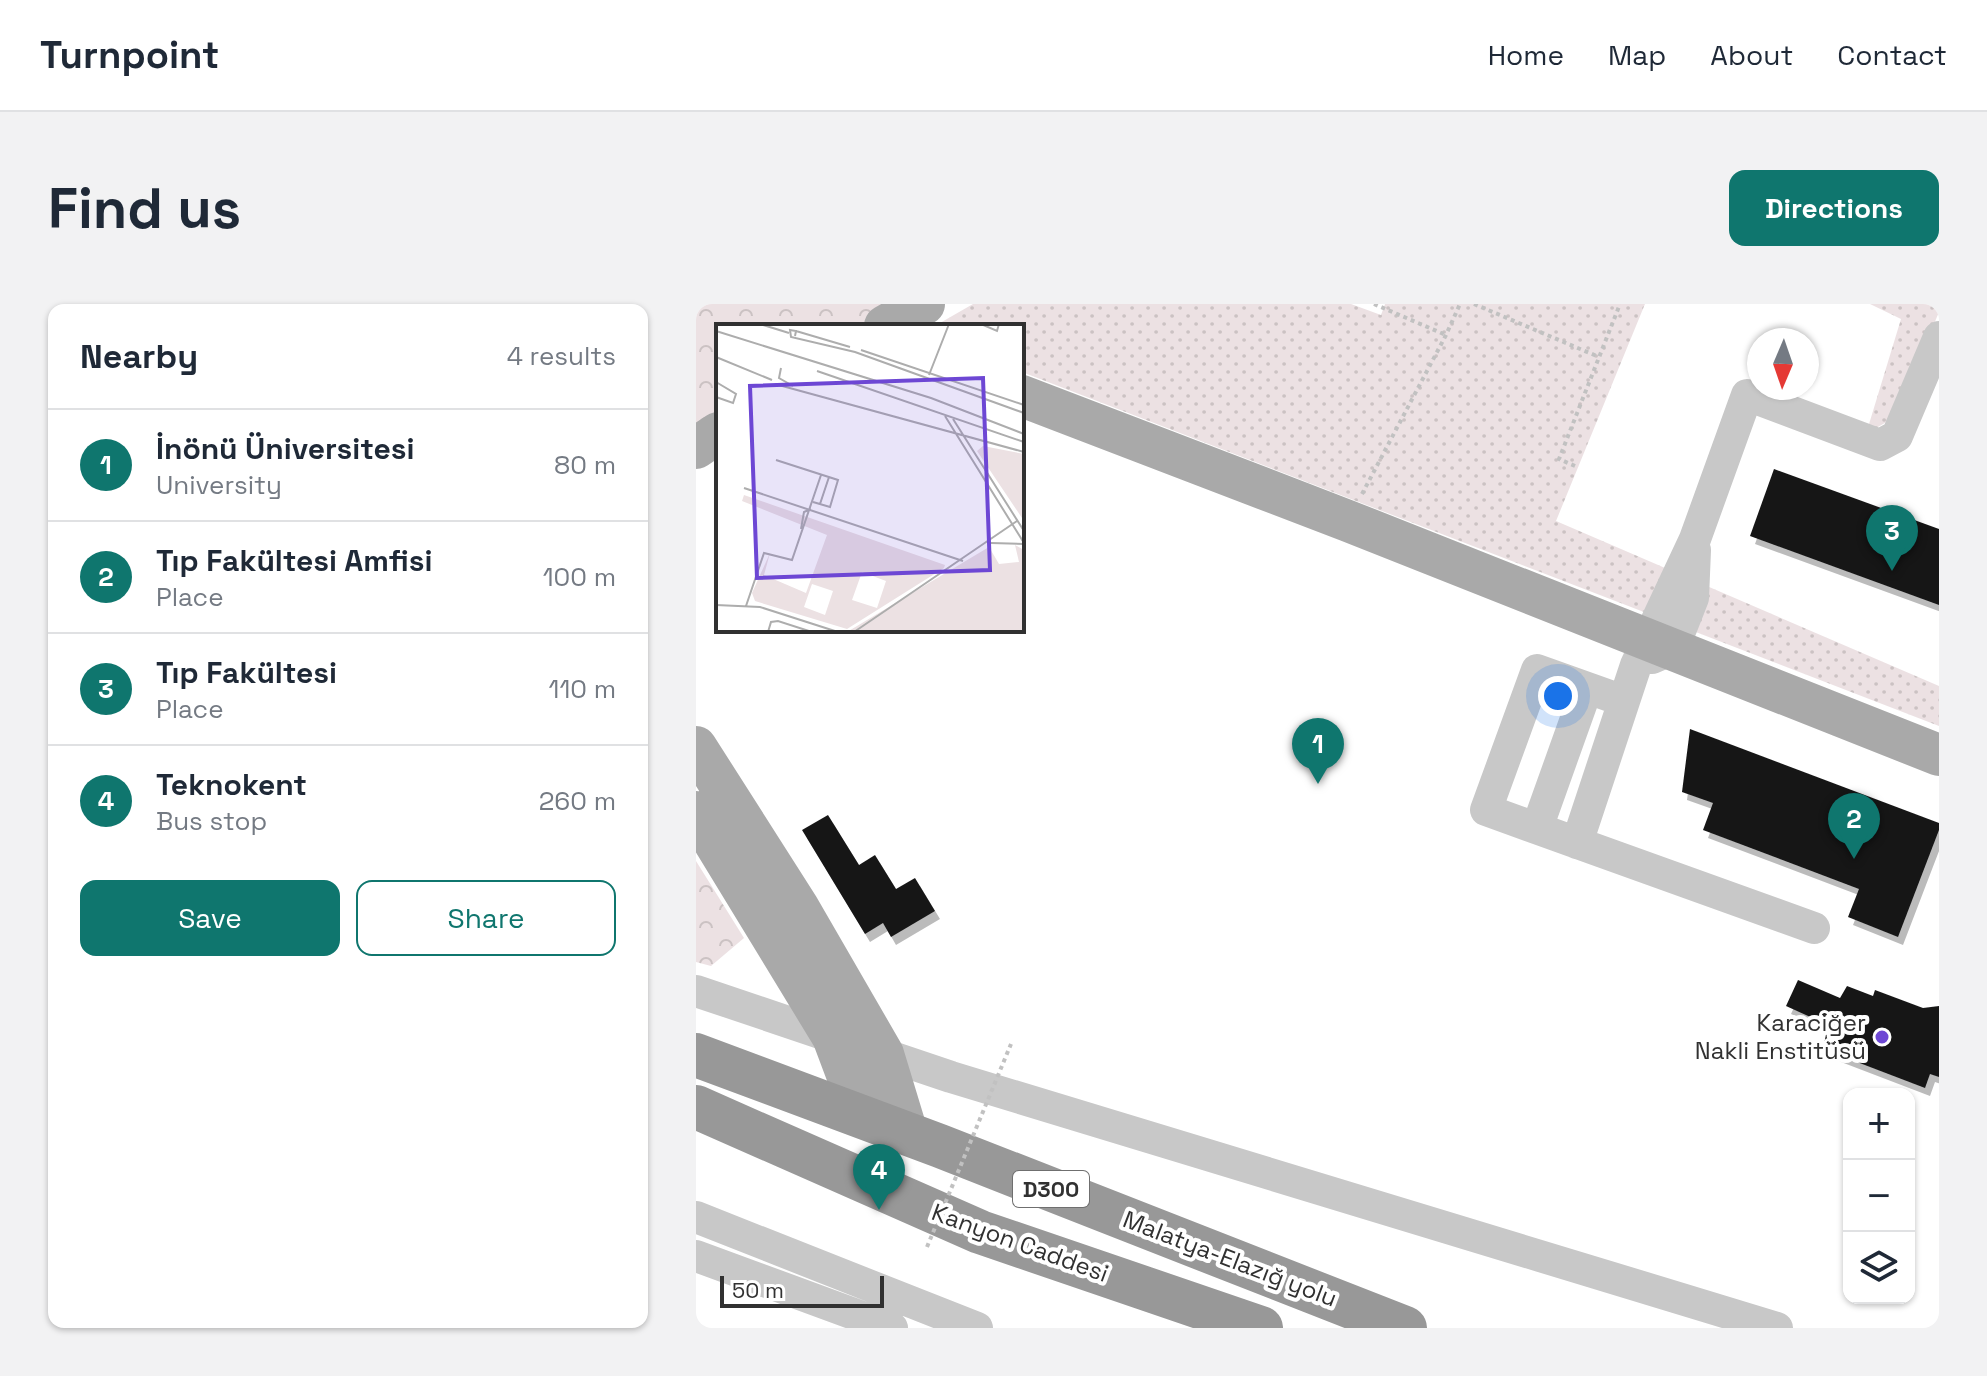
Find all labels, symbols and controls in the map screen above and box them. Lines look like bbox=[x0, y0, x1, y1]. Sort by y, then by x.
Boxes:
text: Turnpoint bbox=[40, 31, 219, 79]
text: Home bbox=[1488, 37, 1564, 73]
text: Map bbox=[1608, 37, 1666, 73]
text: About bbox=[1710, 37, 1793, 73]
text: Contact bbox=[1837, 37, 1947, 73]
button: Directions bbox=[1729, 170, 1939, 246]
text: Find us bbox=[48, 173, 241, 244]
inset map bbox=[716, 324, 1024, 632]
north arrow bbox=[1747, 328, 1819, 400]
text: Nearby bbox=[80, 335, 198, 378]
text: 4 results bbox=[507, 339, 616, 373]
text: İnönü Üniversitesi bbox=[156, 429, 414, 468]
text: 1 bbox=[100, 448, 112, 482]
text: 80 m bbox=[554, 448, 616, 482]
text: University bbox=[156, 468, 282, 502]
pin: 3 bbox=[1866, 505, 1918, 571]
text: Tıp Fakültesi Amfisi bbox=[156, 541, 432, 580]
text: 2 bbox=[98, 560, 114, 594]
text: 100 m bbox=[543, 560, 616, 594]
text: Place bbox=[156, 580, 224, 614]
text: Tıp Fakültesi bbox=[156, 653, 337, 692]
text: 3 bbox=[98, 672, 114, 706]
text: 110 m bbox=[549, 672, 616, 706]
your location bbox=[1538, 676, 1578, 716]
text: Place bbox=[156, 692, 224, 726]
pin: 1 bbox=[1292, 718, 1344, 784]
text: Teknokent bbox=[156, 765, 307, 804]
text: 4 bbox=[98, 784, 114, 818]
text: 260 m bbox=[539, 784, 616, 818]
pin: 2 bbox=[1828, 793, 1880, 859]
text: Bus stop bbox=[156, 804, 267, 838]
button: Save bbox=[80, 880, 340, 956]
button: Share bbox=[356, 880, 616, 956]
place label: Karaciğer Nakli Enstitüsü bbox=[1695, 1007, 1866, 1066]
marker: Karaciğer Nakli Enstitüsü bbox=[1873, 1028, 1891, 1046]
map controls bbox=[1843, 1088, 1915, 1304]
button: + bbox=[1843, 1088, 1915, 1160]
pin: 4 bbox=[853, 1144, 905, 1210]
button: − bbox=[1843, 1160, 1915, 1232]
road number: D300 bbox=[1013, 1171, 1089, 1207]
street label: Kanyon Caddesi bbox=[928, 1196, 1113, 1289]
street label: Malatya-Elazığ yolu bbox=[1119, 1203, 1342, 1314]
button: layers bbox=[1843, 1232, 1915, 1304]
scale bar bbox=[720, 1272, 884, 1308]
text: 50 m bbox=[732, 1276, 784, 1304]

